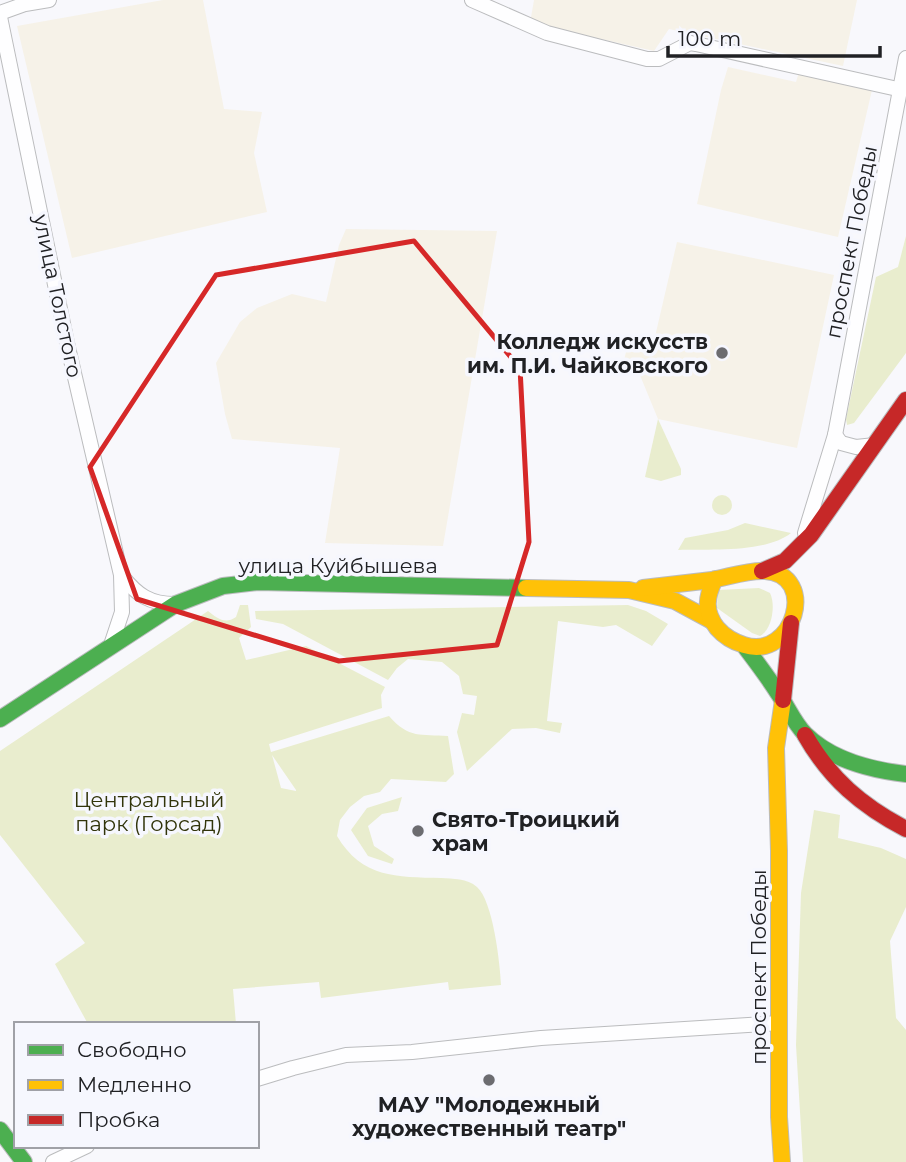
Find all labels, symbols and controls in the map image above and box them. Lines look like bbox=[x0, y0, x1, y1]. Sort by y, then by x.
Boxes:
scale bar bbox=[668, 14, 880, 58]
text: 100 m bbox=[678, 26, 741, 51]
street label: проспект Победы bbox=[820, 144, 882, 340]
street label: улица Толстого bbox=[28, 211, 87, 380]
place label: Колледж искусств им. П.И. Чайковского bbox=[467, 329, 708, 378]
marker: Колледж искусств им. П.И. Чайковского bbox=[714, 345, 730, 361]
street label: улица Куйбышева bbox=[237, 553, 438, 578]
park label: Центральный парк (Горсад) bbox=[74, 787, 224, 836]
place label: Свято-Троицкий храм bbox=[432, 807, 620, 856]
marker: Свято-Троицкий храм bbox=[410, 823, 426, 839]
street label: проспект Победы bbox=[746, 869, 771, 1065]
legend bbox=[14, 1022, 259, 1148]
text: Свободно bbox=[77, 1037, 187, 1062]
text: Медленно bbox=[77, 1072, 192, 1097]
marker: МАУ "Молодежный художественный театр" bbox=[481, 1072, 497, 1088]
place label: МАУ "Молодежный художественный театр" bbox=[352, 1092, 626, 1141]
text: Пробка bbox=[77, 1107, 160, 1132]

